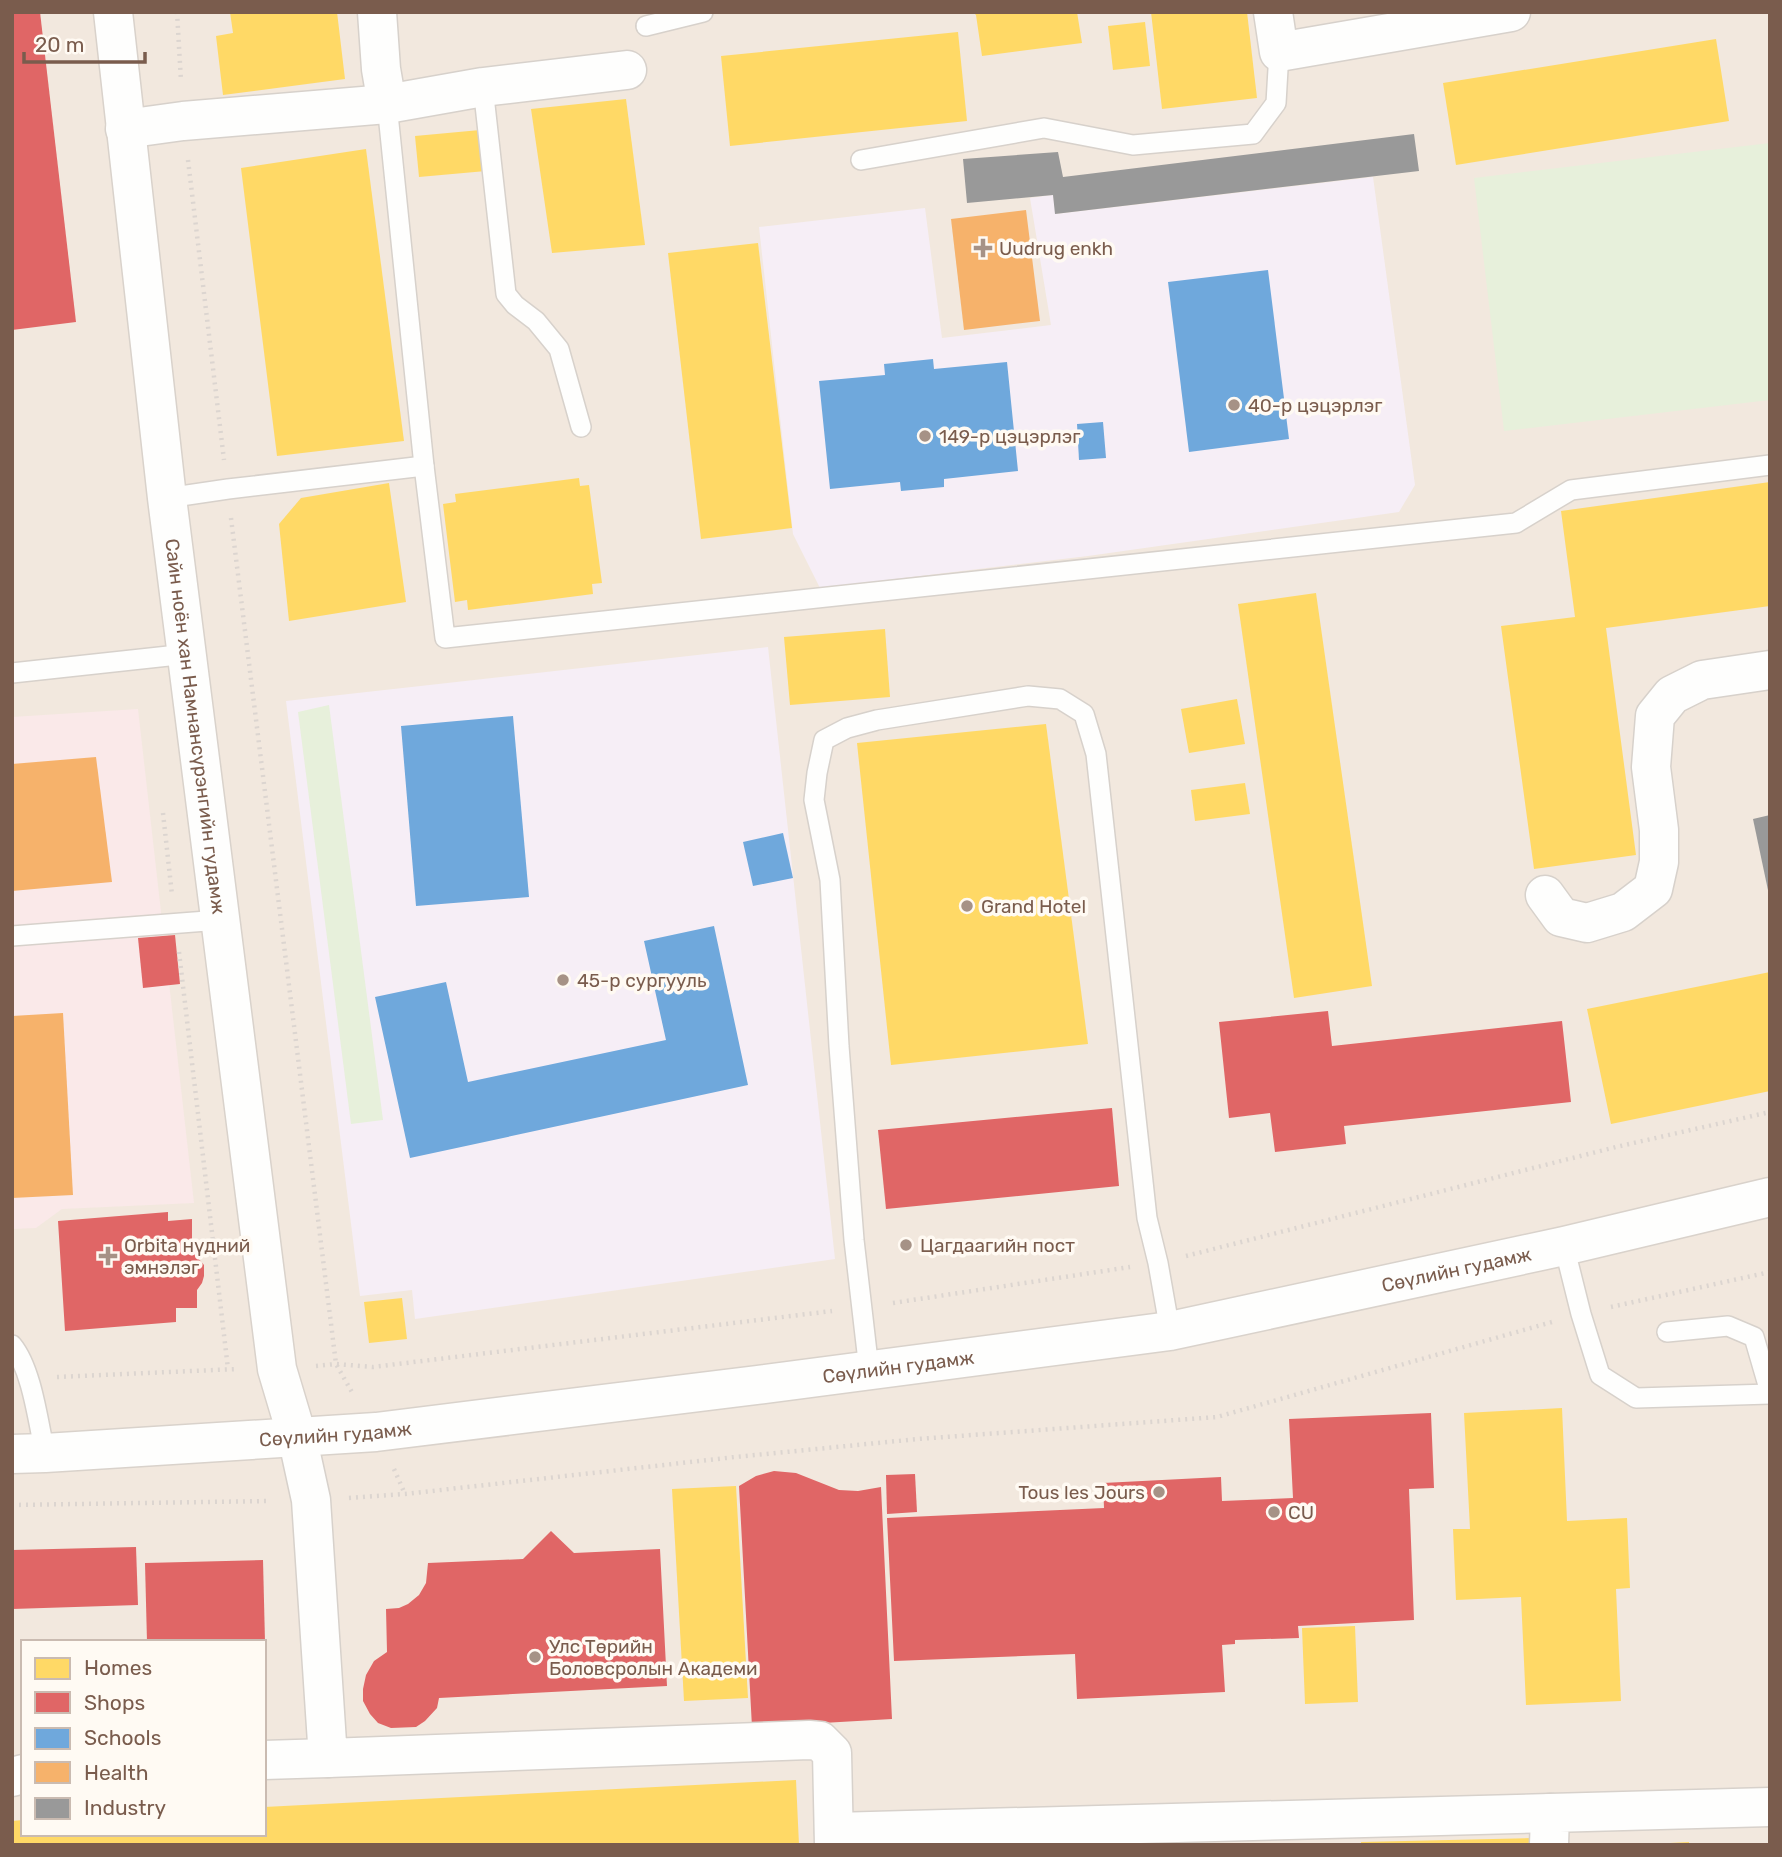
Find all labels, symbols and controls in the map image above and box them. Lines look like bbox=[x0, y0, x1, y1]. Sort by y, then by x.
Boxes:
scale bar bbox=[24, 21, 145, 65]
text: 20 m bbox=[35, 32, 84, 57]
place label: Uudrug enkh bbox=[999, 237, 1113, 260]
marker: Uudrug enkh bbox=[973, 238, 993, 258]
place label: 40-р цэцэрлэг bbox=[1248, 394, 1382, 417]
marker: 40-р цэцэрлэг bbox=[1226, 397, 1242, 413]
place label: 149-р цэцэрлэг bbox=[939, 425, 1080, 448]
marker: 149-р цэцэрлэг bbox=[917, 428, 933, 444]
street label: Сайн ноён хан Намнансүрэнгийн гудамж bbox=[160, 537, 230, 915]
place label: Grand Hotel bbox=[981, 895, 1086, 918]
marker: Grand Hotel bbox=[959, 898, 975, 914]
place label: 45-р сургууль bbox=[577, 969, 707, 992]
marker: 45-р сургууль bbox=[555, 972, 571, 988]
place label: Orbita нүдний эмнэлэг bbox=[124, 1234, 250, 1279]
place label: Цагдаагийн пост bbox=[920, 1234, 1075, 1257]
marker: Цагдаагийн пост bbox=[898, 1237, 914, 1253]
street label: Сөүлийн гудамж bbox=[1379, 1242, 1534, 1297]
marker: Orbita нүдний эмнэлэг bbox=[98, 1246, 118, 1266]
street label: Сөүлийн гудамж bbox=[821, 1346, 976, 1388]
street label: Сөүлийн гудамж bbox=[258, 1417, 413, 1451]
place label: Tous les Jours bbox=[1018, 1481, 1145, 1504]
marker: Tous les Jours bbox=[1151, 1484, 1167, 1500]
place label: CU bbox=[1288, 1501, 1314, 1524]
marker: CU bbox=[1266, 1504, 1282, 1520]
place label: Улс Төрийн Боловсролын Академи bbox=[549, 1635, 758, 1680]
legend bbox=[21, 1640, 266, 1836]
marker: Улс Төрийн Боловсролын Академи bbox=[527, 1649, 543, 1665]
text: Homes bbox=[84, 1655, 152, 1680]
text: Shops bbox=[84, 1690, 145, 1715]
text: Schools bbox=[84, 1725, 161, 1750]
text: Health bbox=[84, 1760, 148, 1785]
text: Industry bbox=[84, 1795, 166, 1820]

